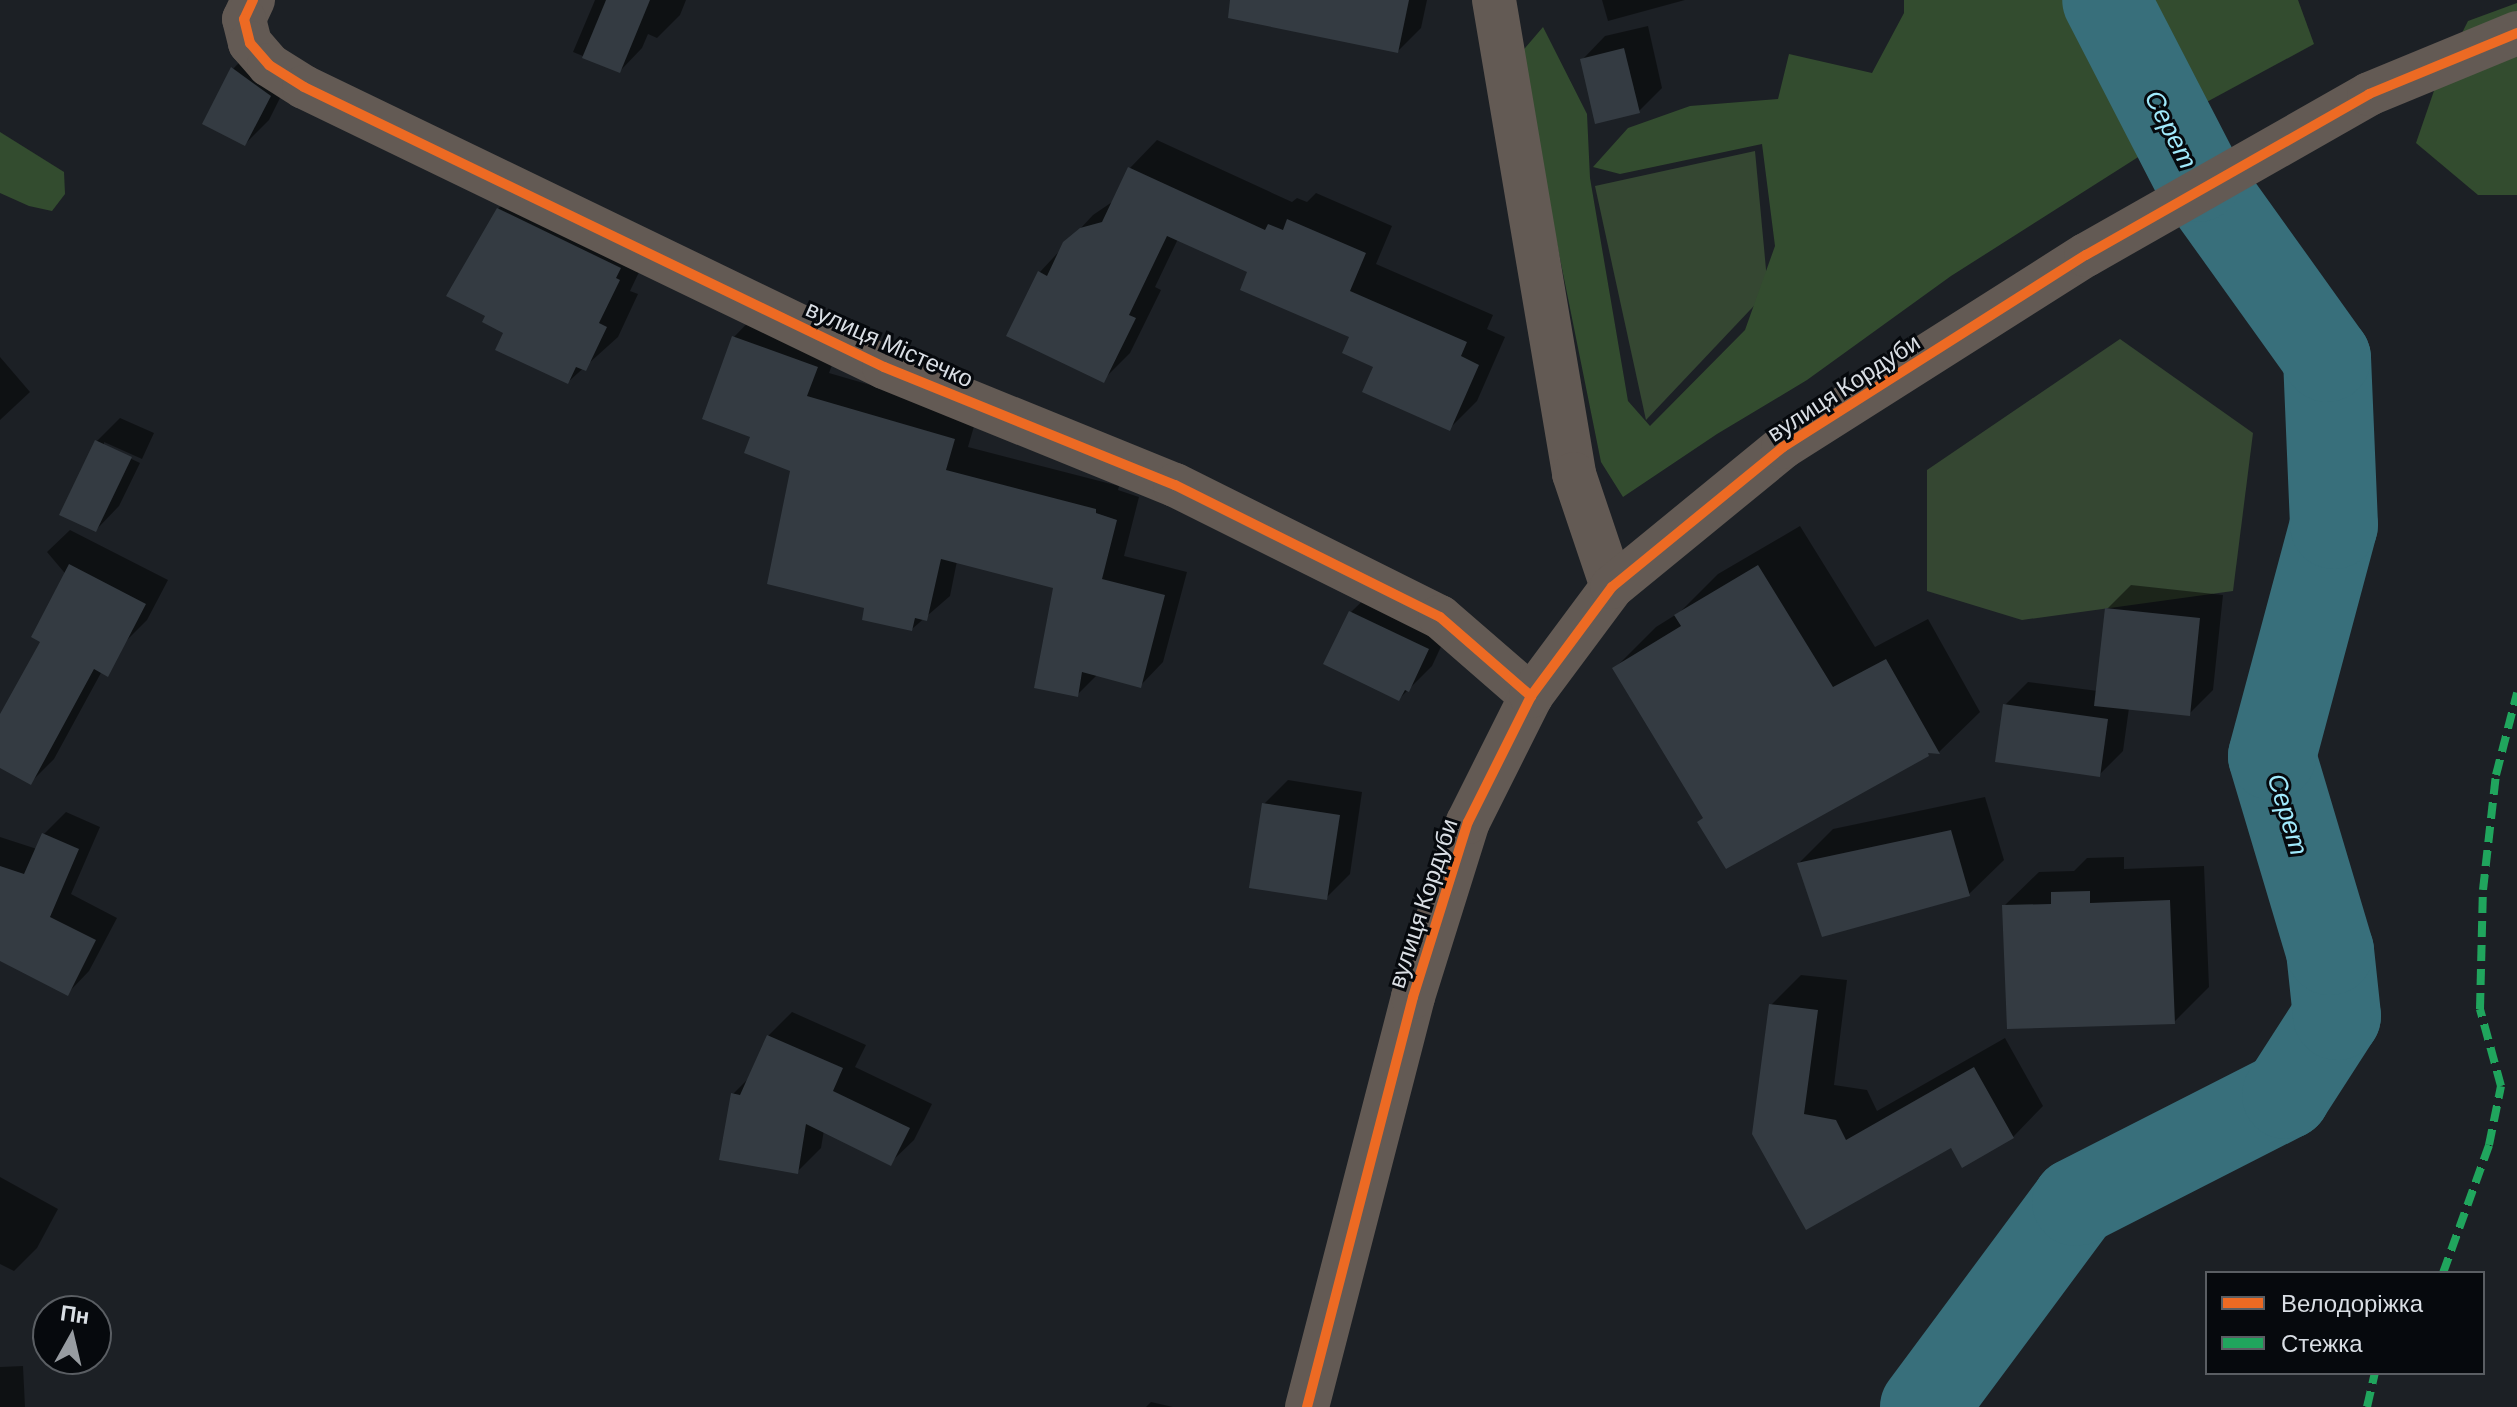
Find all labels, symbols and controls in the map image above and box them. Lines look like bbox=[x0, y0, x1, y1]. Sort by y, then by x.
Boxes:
water label: Серет bbox=[2139, 85, 2205, 173]
street label: вулиця Містечко bbox=[802, 293, 978, 393]
street label: вулиця Кордуби bbox=[1761, 327, 1925, 447]
water label: Серет bbox=[2262, 770, 2316, 858]
street label: вулиця Кордуби bbox=[1381, 815, 1463, 991]
legend bbox=[2205, 1271, 2485, 1375]
text: Велодоріжка bbox=[2281, 1288, 2423, 1317]
north arrow bbox=[32, 1295, 112, 1375]
text: Пн bbox=[59, 1298, 91, 1328]
text: Стежка bbox=[2281, 1328, 2363, 1357]

